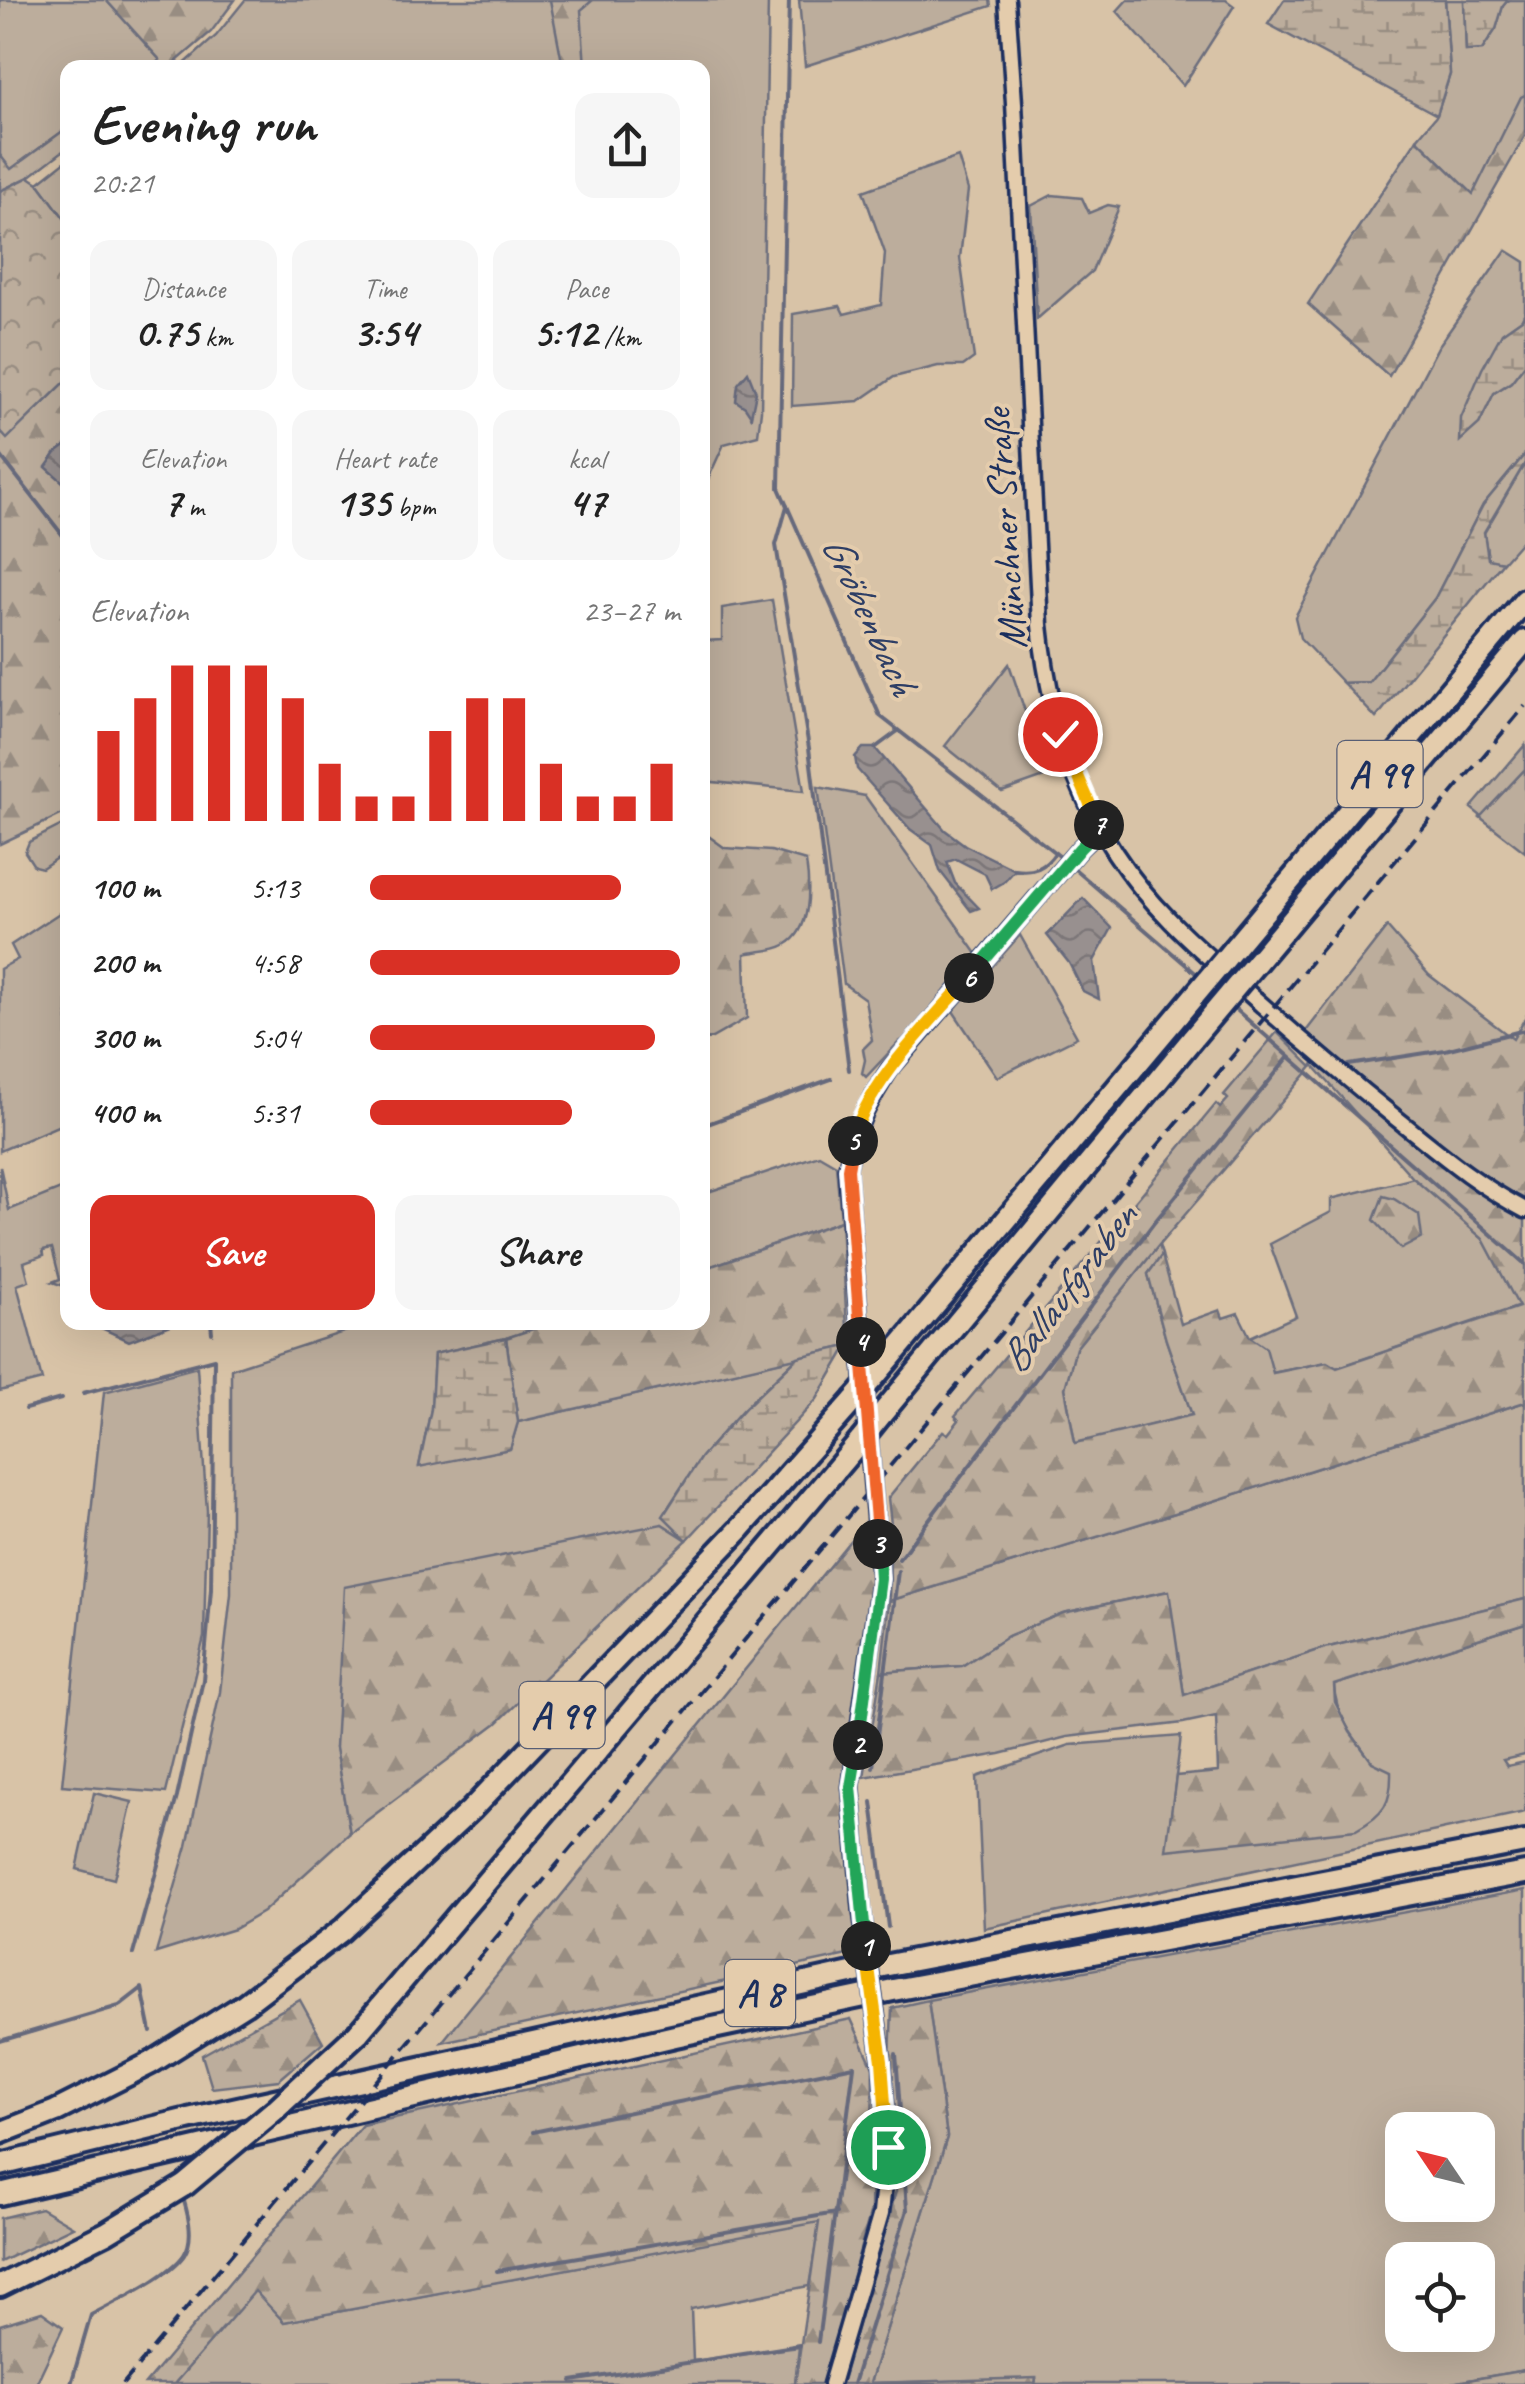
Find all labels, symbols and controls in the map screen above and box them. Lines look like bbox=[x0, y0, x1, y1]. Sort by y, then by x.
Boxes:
text: Evening run bbox=[90, 89, 315, 159]
button: share bbox=[575, 93, 680, 198]
text: 20:21 bbox=[90, 162, 154, 203]
text: Distance bbox=[142, 271, 225, 306]
text: Time bbox=[364, 271, 406, 306]
text: Pace bbox=[565, 271, 608, 306]
text: 0.75 bbox=[134, 306, 198, 359]
text: 3:54 bbox=[353, 306, 417, 359]
text: 5:12 bbox=[533, 306, 597, 359]
text: km bbox=[198, 319, 232, 354]
text: /km bbox=[597, 319, 641, 354]
street label: Münchner Straße bbox=[971, 404, 1038, 651]
text: Elevation bbox=[140, 441, 226, 476]
text: Heart rate bbox=[334, 441, 436, 476]
text: kcal bbox=[568, 441, 605, 476]
text: 7 bbox=[163, 476, 181, 529]
text: 135 bbox=[334, 476, 390, 529]
text: 47 bbox=[568, 476, 605, 529]
text: m bbox=[181, 489, 204, 524]
text: bpm bbox=[390, 489, 436, 524]
water label: Gröbenbach bbox=[810, 526, 931, 706]
text: Elevation bbox=[90, 590, 188, 631]
text: 23–27 m bbox=[582, 590, 680, 631]
pin bbox=[1018, 692, 1103, 777]
icon: check bbox=[1033, 707, 1088, 762]
road number: A 99 bbox=[1338, 741, 1422, 807]
pin: 7 bbox=[1074, 800, 1124, 850]
text: 7 bbox=[1093, 807, 1105, 842]
text: 100 m bbox=[90, 867, 159, 908]
text: 5:13 bbox=[250, 867, 300, 908]
text: 200 m bbox=[90, 942, 159, 983]
text: 4:58 bbox=[250, 942, 300, 983]
pin: 6 bbox=[944, 953, 994, 1003]
text: 6 bbox=[962, 960, 976, 995]
text: 300 m bbox=[90, 1017, 159, 1058]
text: 5:04 bbox=[250, 1017, 300, 1058]
text: 400 m bbox=[90, 1092, 159, 1133]
text: 5:31 bbox=[250, 1092, 300, 1133]
pin: 5 bbox=[828, 1116, 878, 1166]
text: 5 bbox=[847, 1123, 859, 1158]
water label: Ballaufgraben bbox=[987, 1190, 1151, 1383]
button: Save bbox=[90, 1195, 375, 1310]
button: Share bbox=[395, 1195, 680, 1310]
pin: 4 bbox=[836, 1317, 886, 1367]
text: 4 bbox=[855, 1324, 867, 1359]
pin: 3 bbox=[853, 1519, 903, 1569]
text: 3 bbox=[872, 1526, 884, 1561]
road number: A 99 bbox=[520, 1682, 604, 1748]
pin: 2 bbox=[833, 1720, 883, 1770]
text: 2 bbox=[852, 1727, 864, 1762]
pin: 1 bbox=[841, 1921, 891, 1971]
text: 1 bbox=[860, 1928, 872, 1963]
road number: A 8 bbox=[725, 1960, 795, 2026]
pin bbox=[846, 2105, 931, 2190]
north arrow bbox=[1385, 2112, 1495, 2222]
map controls bbox=[1385, 2112, 1495, 2352]
icon: arrive bbox=[861, 2120, 916, 2175]
button: locate bbox=[1385, 2242, 1495, 2352]

